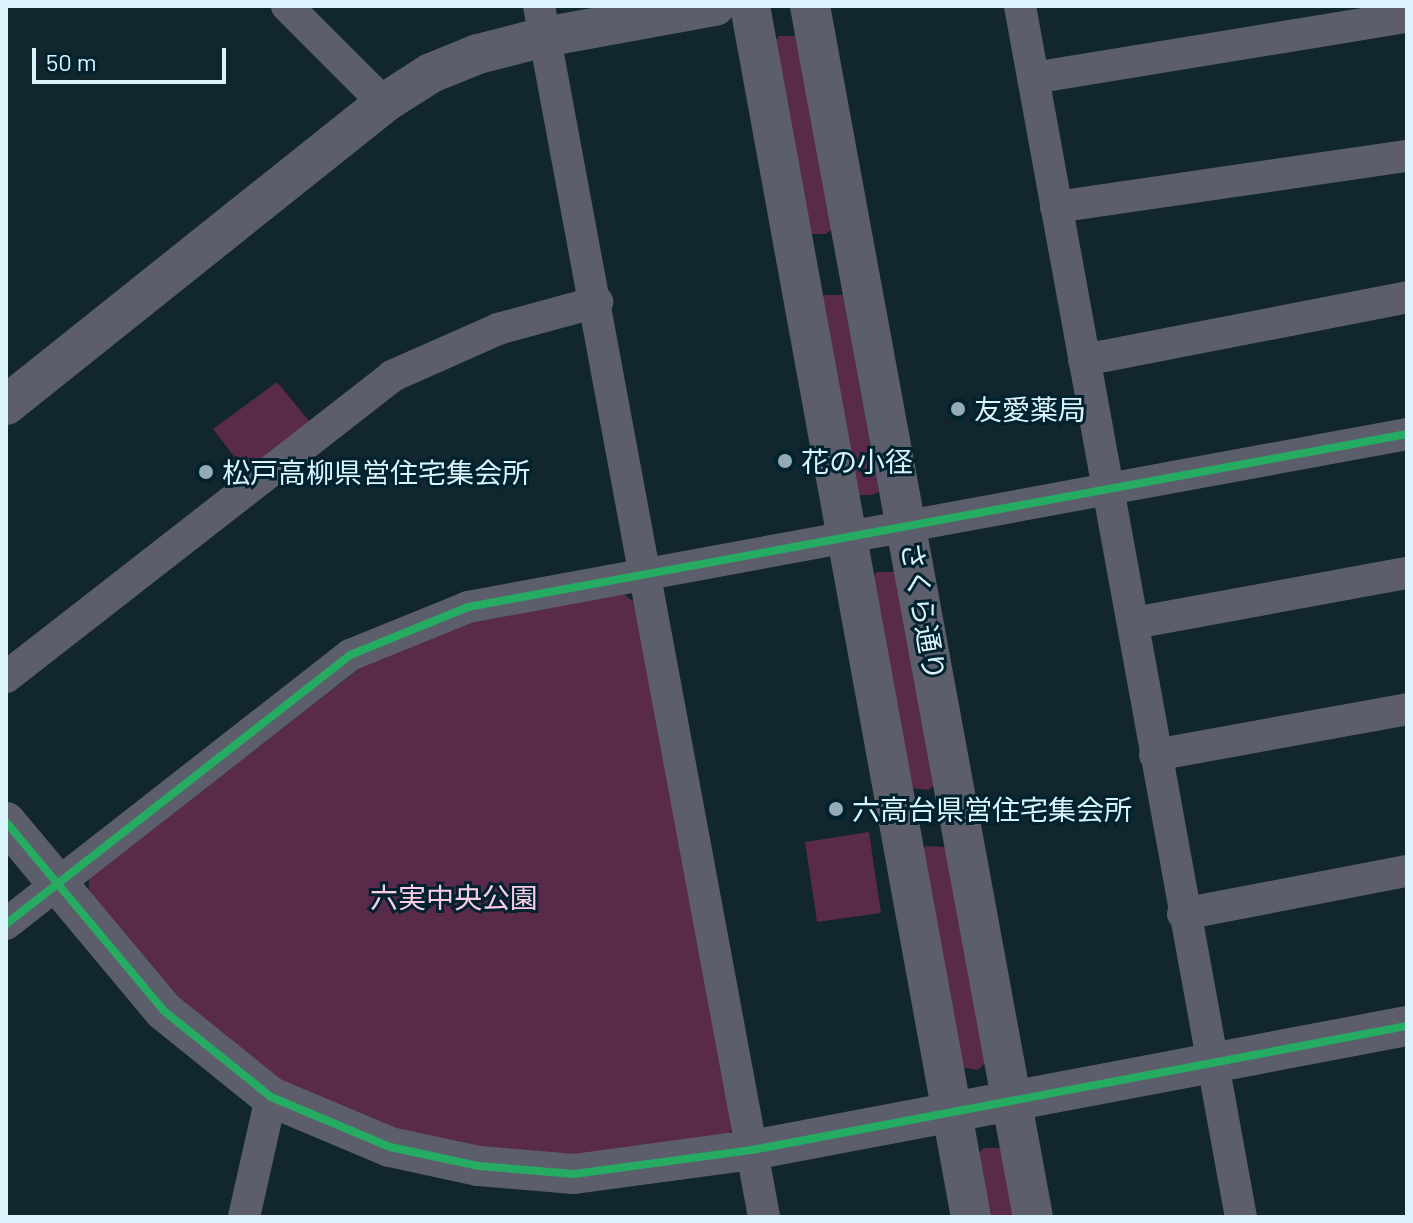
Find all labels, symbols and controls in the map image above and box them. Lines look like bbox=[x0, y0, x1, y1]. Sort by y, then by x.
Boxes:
scale bar bbox=[36, 32, 230, 82]
text: 50 m bbox=[46, 47, 97, 76]
place label: 友愛薬局 bbox=[974, 392, 1086, 426]
marker: 友愛薬局 bbox=[949, 400, 967, 418]
place label: 花の小径 bbox=[801, 444, 913, 478]
marker: 花の小径 bbox=[776, 452, 794, 470]
place label: 松戸高柳県営住宅集会所 bbox=[222, 455, 530, 489]
marker: 松戸高柳県営住宅集会所 bbox=[197, 463, 215, 481]
street label: さくら通り bbox=[895, 539, 953, 683]
place label: 六高台県営住宅集会所 bbox=[852, 792, 1132, 826]
marker: 六高台県営住宅集会所 bbox=[827, 800, 845, 818]
park label: 六実中央公園 bbox=[370, 880, 538, 914]

